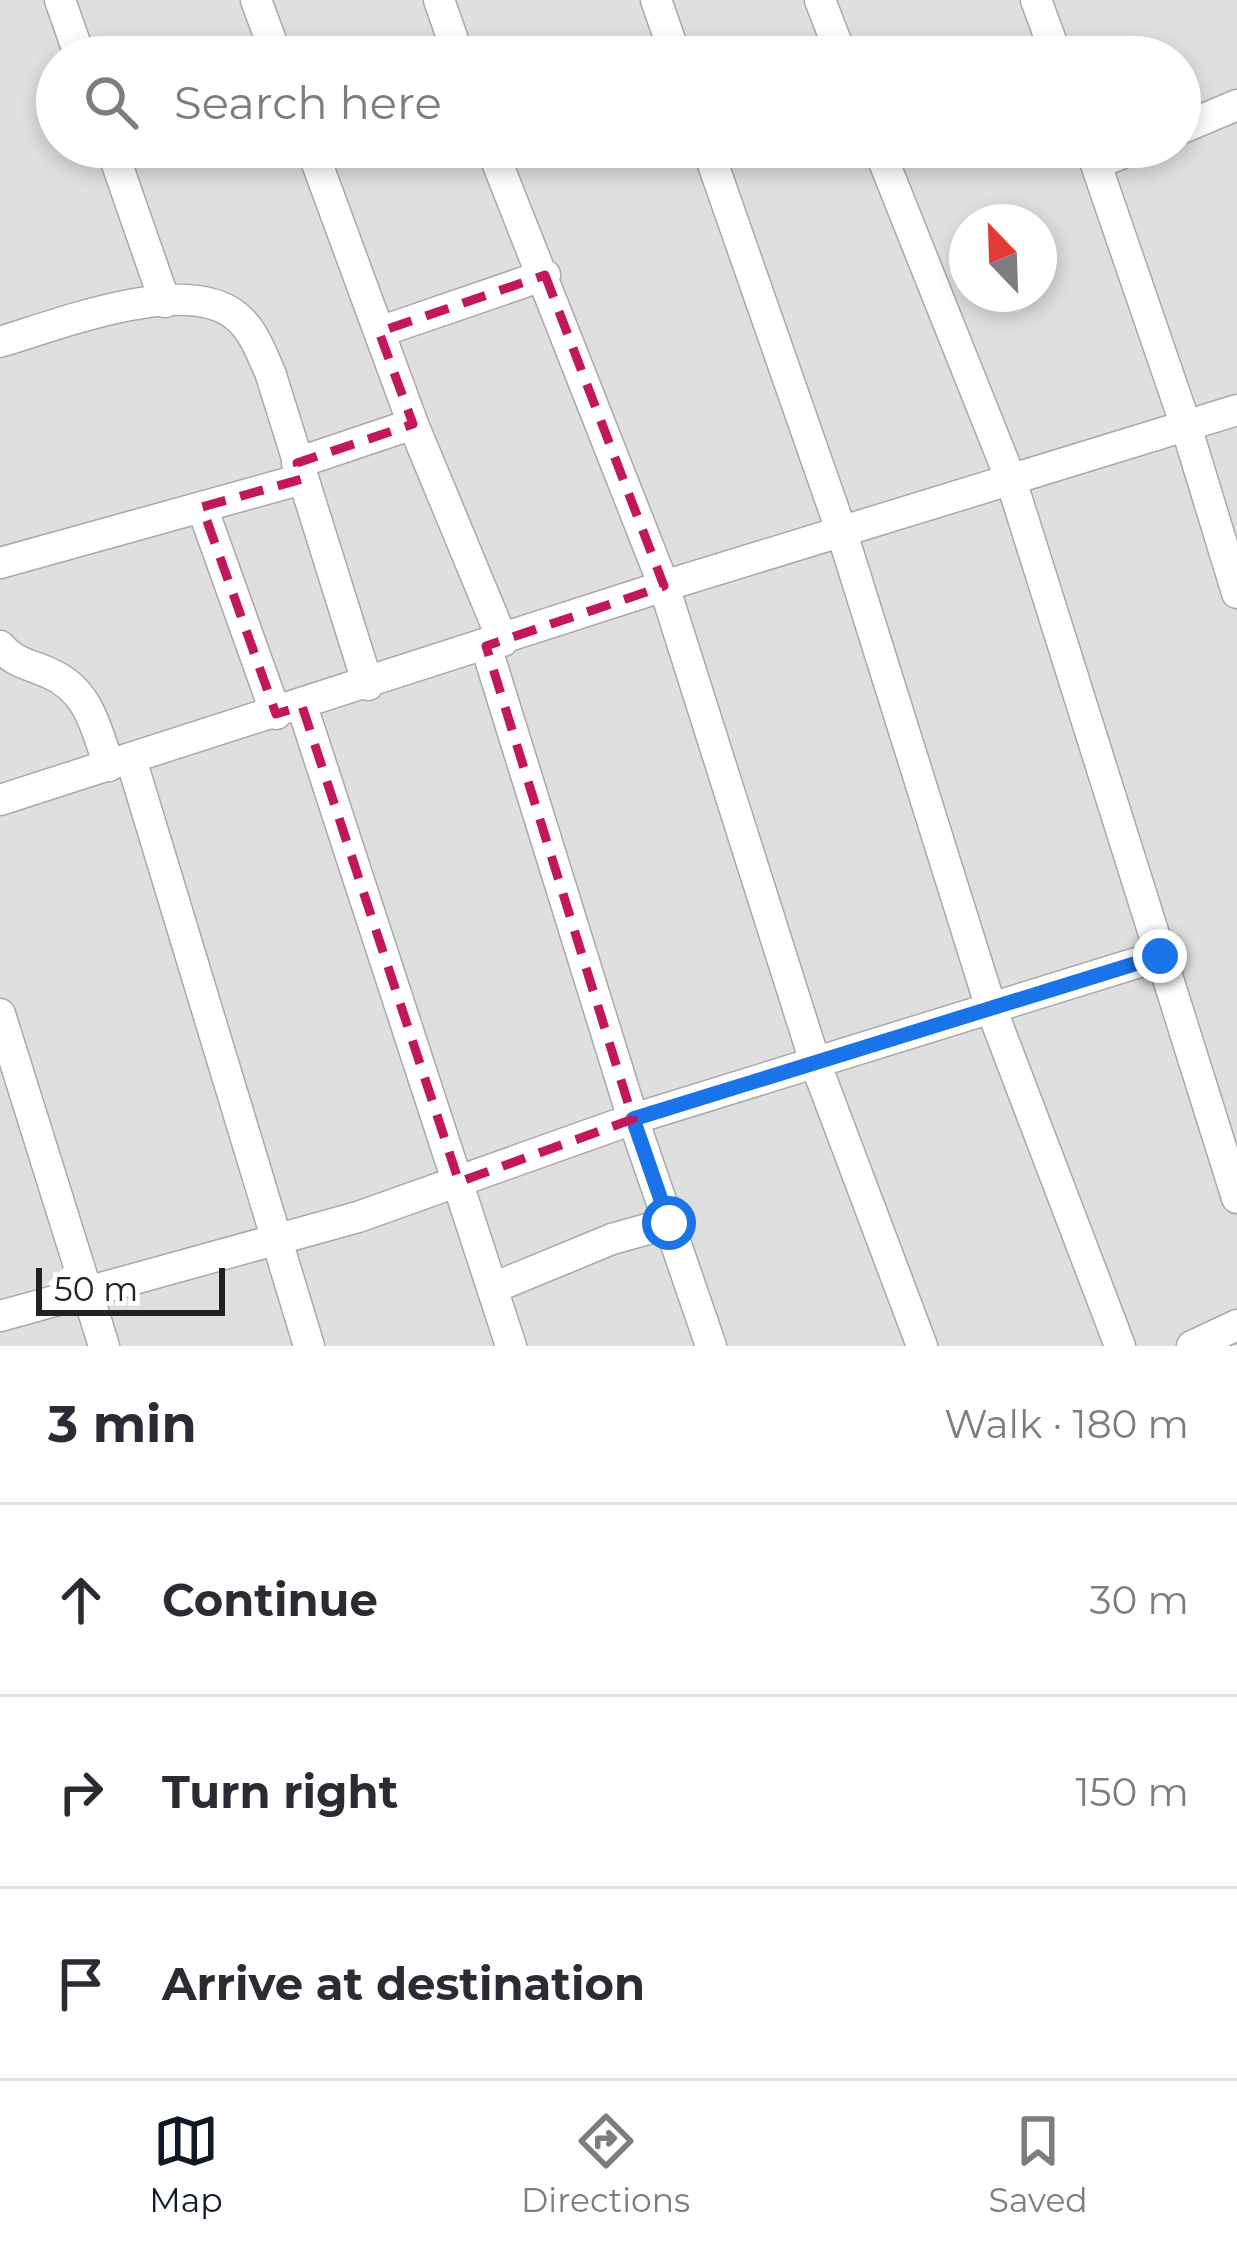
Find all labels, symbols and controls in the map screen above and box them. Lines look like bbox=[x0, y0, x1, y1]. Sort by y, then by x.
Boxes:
search box bbox=[36, 36, 1201, 168]
icon: search bbox=[78, 69, 144, 135]
text: Search here bbox=[174, 75, 442, 130]
north arrow bbox=[949, 204, 1057, 312]
route end bbox=[1133, 929, 1187, 983]
route start bbox=[642, 1196, 696, 1250]
scale bar bbox=[36, 1262, 225, 1315]
text: 50 m bbox=[54, 1269, 138, 1309]
text: 3 min bbox=[48, 1393, 197, 1455]
text: Walk · 180 m bbox=[944, 1400, 1189, 1448]
icon: ahead bbox=[48, 1567, 114, 1633]
text: Continue bbox=[162, 1572, 378, 1627]
text: 30 m bbox=[1090, 1576, 1189, 1624]
icon: right bbox=[48, 1759, 114, 1825]
text: Turn right bbox=[162, 1764, 398, 1819]
text: 150 m bbox=[1075, 1768, 1189, 1816]
icon: arrive bbox=[48, 1951, 114, 2017]
text: Arrive at destination bbox=[162, 1956, 645, 2011]
tab: Map bbox=[149, 2108, 223, 2220]
tab: Directions bbox=[521, 2108, 690, 2220]
tab: Saved bbox=[989, 2108, 1088, 2220]

